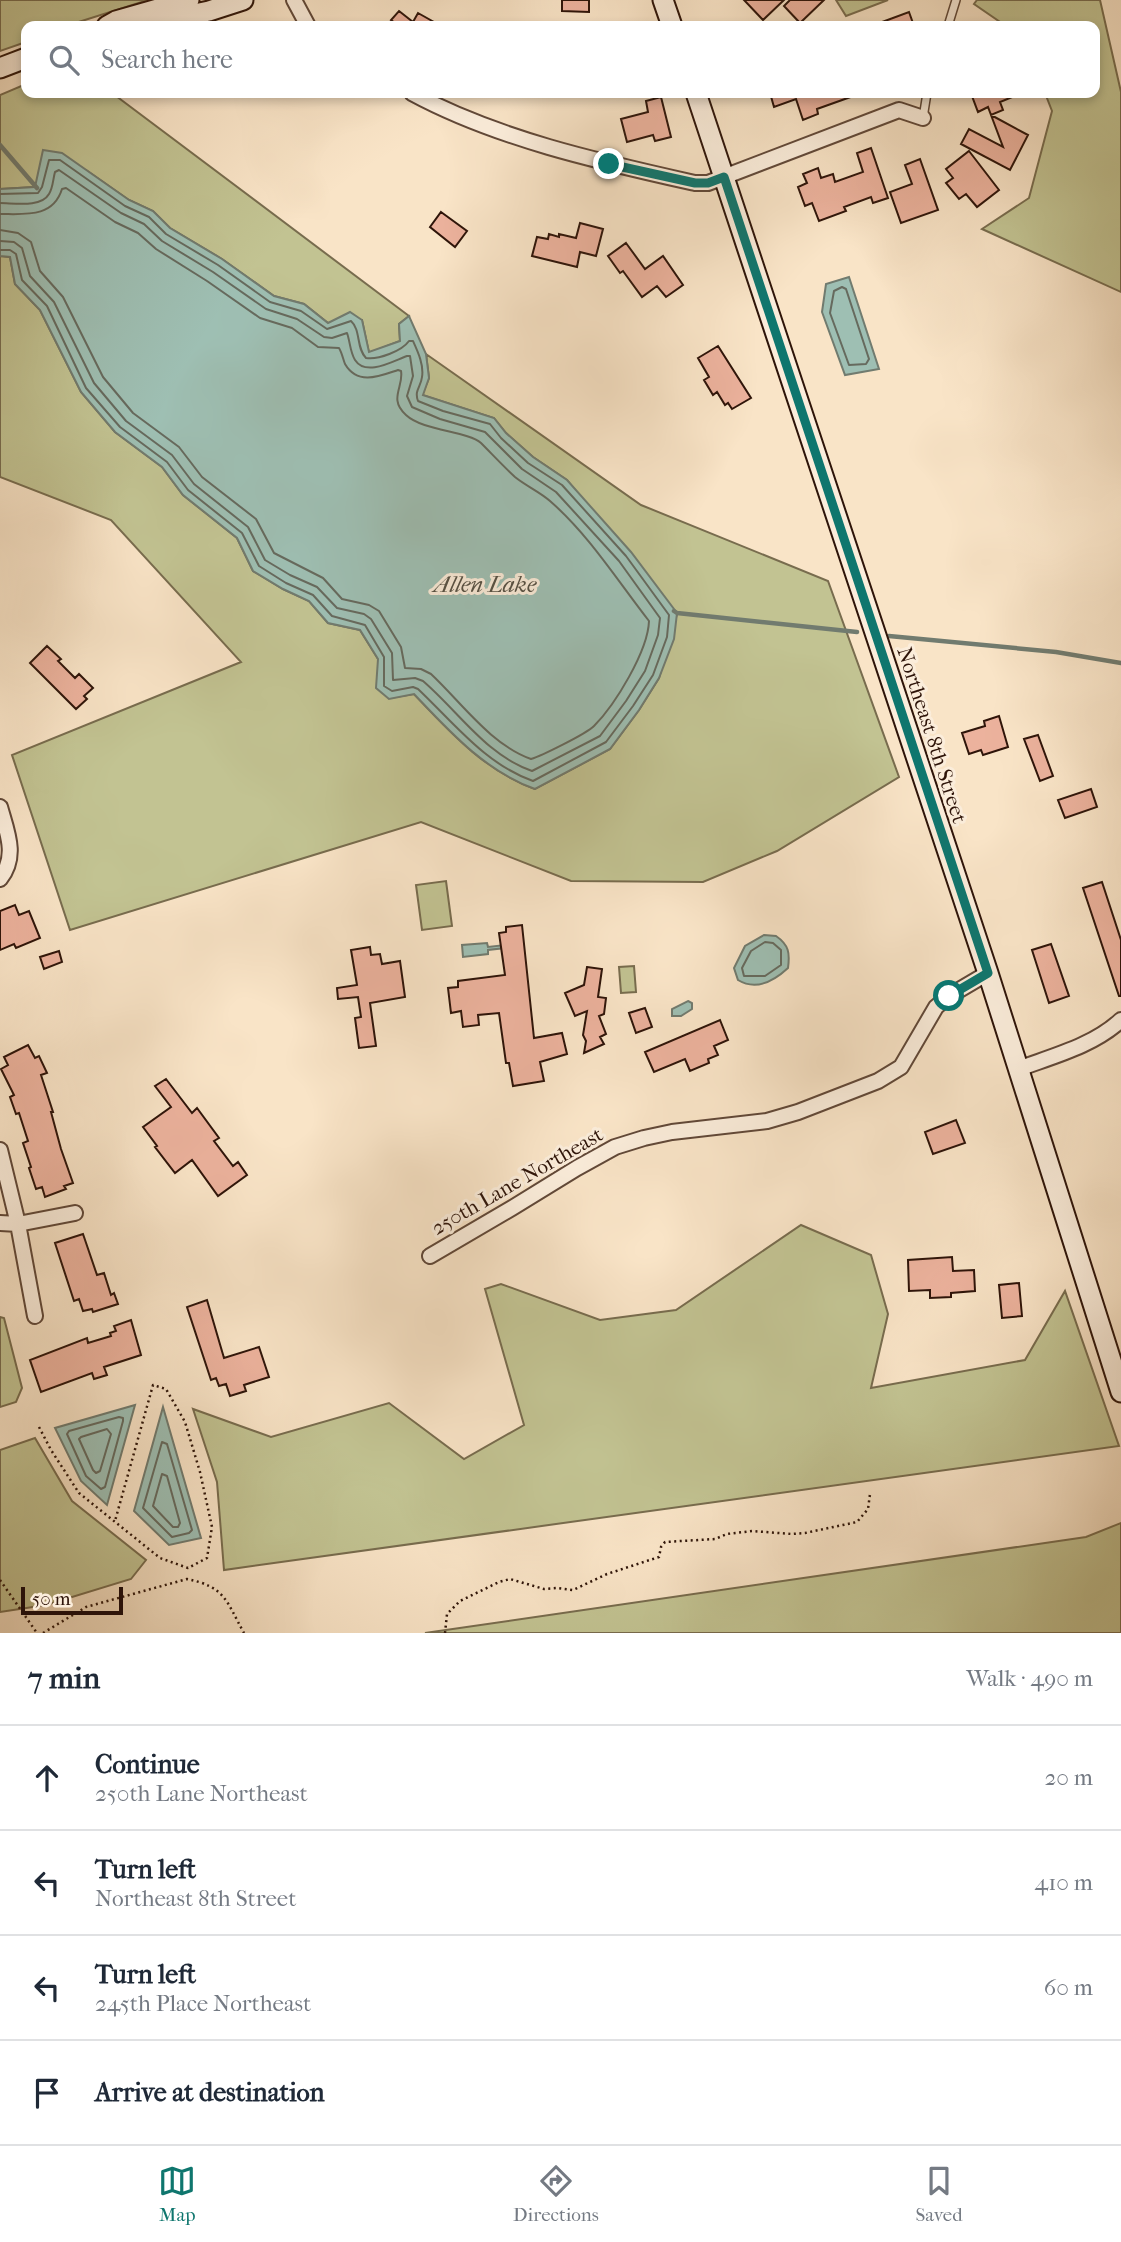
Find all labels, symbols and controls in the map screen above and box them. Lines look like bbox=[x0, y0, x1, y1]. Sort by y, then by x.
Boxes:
search box bbox=[21, 21, 1100, 98]
icon: search bbox=[45, 41, 83, 79]
text: Search here bbox=[101, 44, 233, 75]
route end bbox=[593, 148, 624, 179]
water label: Allen Lake bbox=[431, 571, 537, 598]
street label: Northeast 8th Street bbox=[892, 644, 972, 827]
route start bbox=[933, 980, 964, 1011]
street label: 250th Lane Northeast bbox=[427, 1122, 608, 1240]
scale bar bbox=[21, 1584, 122, 1616]
text: 50 m bbox=[32, 1588, 71, 1610]
text: 7 min bbox=[28, 1661, 100, 1696]
text: Walk · 490 m bbox=[966, 1665, 1093, 1692]
text: Continue bbox=[95, 1749, 200, 1780]
icon: ahead bbox=[28, 1759, 66, 1797]
text: 20 m bbox=[1044, 1764, 1093, 1791]
text: 250th Lane Northeast bbox=[95, 1780, 308, 1807]
text: Turn left bbox=[95, 1854, 196, 1885]
icon: left bbox=[28, 1864, 66, 1902]
text: 410 m bbox=[1035, 1869, 1093, 1896]
text: Northeast 8th Street bbox=[95, 1885, 296, 1912]
text: Turn left bbox=[95, 1959, 196, 1990]
icon: left bbox=[28, 1969, 66, 2007]
text: 60 m bbox=[1044, 1974, 1093, 2001]
text: 245th Place Northeast bbox=[95, 1990, 311, 2017]
icon: arrive bbox=[28, 2074, 66, 2112]
text: Arrive at destination bbox=[95, 2077, 325, 2108]
tab: Map bbox=[158, 2162, 196, 2226]
tab: Directions bbox=[513, 2162, 599, 2226]
tab: Saved bbox=[915, 2162, 963, 2226]

